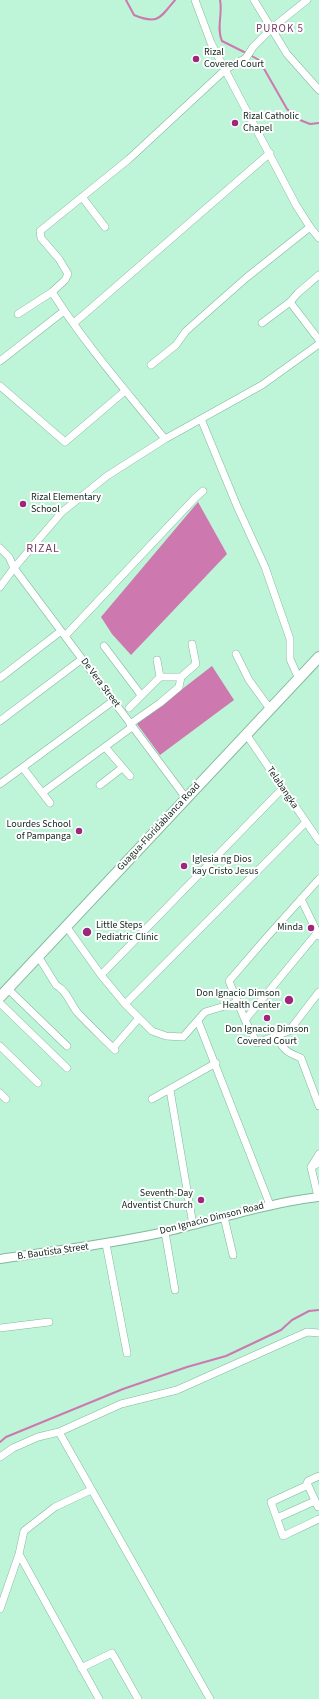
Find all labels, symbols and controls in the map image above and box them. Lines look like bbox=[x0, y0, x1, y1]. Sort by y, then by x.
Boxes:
district label: PUROK 5 bbox=[256, 23, 304, 37]
place label: Rizal Covered Court bbox=[204, 47, 264, 70]
marker: Rizal Covered Court bbox=[191, 54, 201, 64]
place label: Rizal Catholic Chapel bbox=[243, 111, 299, 134]
marker: Rizal Catholic Chapel bbox=[230, 118, 240, 128]
place label: Rizal Elementary School bbox=[31, 492, 101, 516]
marker: Rizal Elementary School bbox=[18, 499, 28, 509]
district label: RIZAL bbox=[26, 542, 60, 556]
street label: De Vera Street bbox=[78, 656, 122, 710]
street label: Telabangka bbox=[264, 765, 300, 811]
street label: Guagua-Floridablanca Road bbox=[115, 780, 203, 874]
place label: Lourdes School of Pampanga bbox=[7, 819, 71, 842]
marker: Lourdes School of Pampanga bbox=[74, 826, 84, 836]
place label: Iglesia ng Dios kay Cristo Jesus bbox=[192, 854, 258, 878]
marker: Iglesia ng Dios kay Cristo Jesus bbox=[179, 861, 189, 871]
place label: Little Steps Pediatric Clinic bbox=[96, 920, 158, 944]
place label: Minda bbox=[277, 922, 303, 934]
marker: Minda bbox=[306, 923, 316, 933]
marker: Little Steps Pediatric Clinic bbox=[81, 926, 93, 938]
place label: Don Ignacio Dimson Health Center bbox=[196, 988, 280, 1012]
marker: Don Ignacio Dimson Health Center bbox=[283, 994, 295, 1006]
marker: Don Ignacio Dimson Covered Court bbox=[262, 1013, 272, 1023]
place label: Don Ignacio Dimson Covered Court bbox=[225, 1024, 309, 1048]
place label: Seventh-Day Adventist Church bbox=[122, 1188, 193, 1212]
marker: Seventh-Day Adventist Church bbox=[196, 1195, 206, 1205]
street label: Don Ignacio Dimson Road bbox=[159, 1200, 265, 1238]
street label: B. Bautista Street bbox=[17, 1241, 89, 1263]

